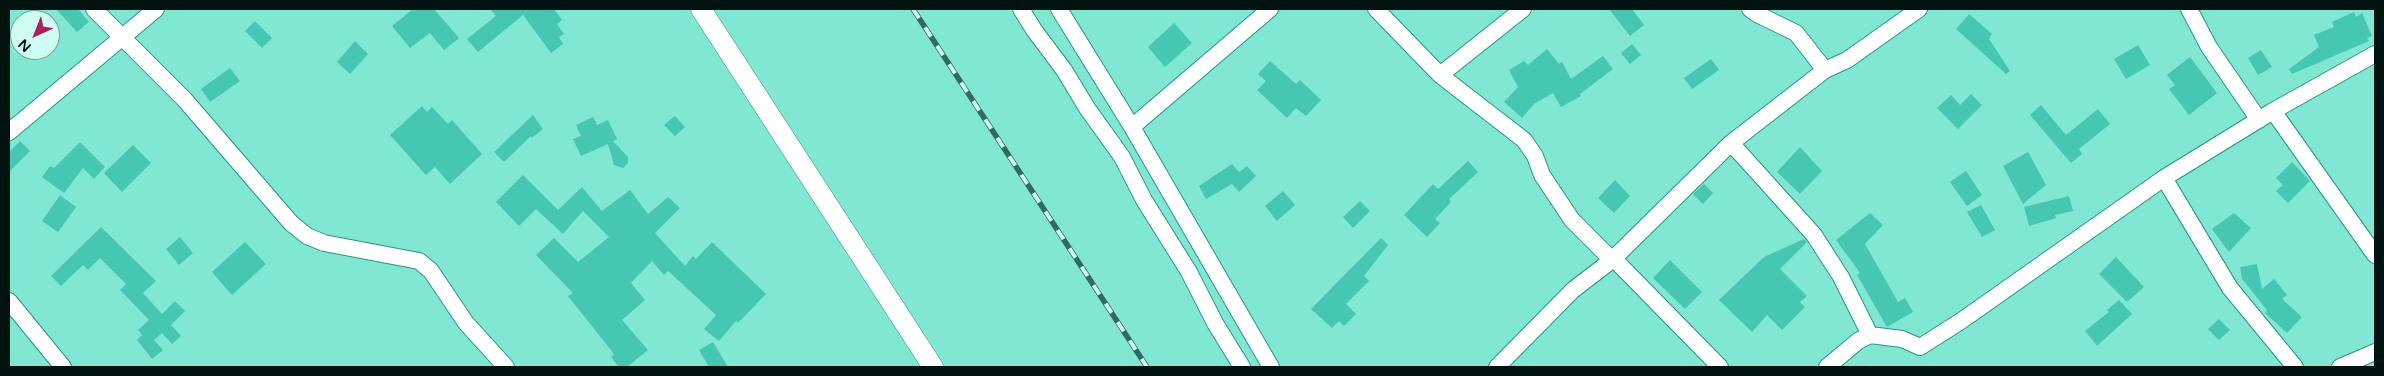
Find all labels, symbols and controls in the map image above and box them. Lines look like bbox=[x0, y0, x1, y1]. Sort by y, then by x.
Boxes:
north arrow bbox=[10, 10, 60, 60]
text: N bbox=[15, 35, 35, 55]

